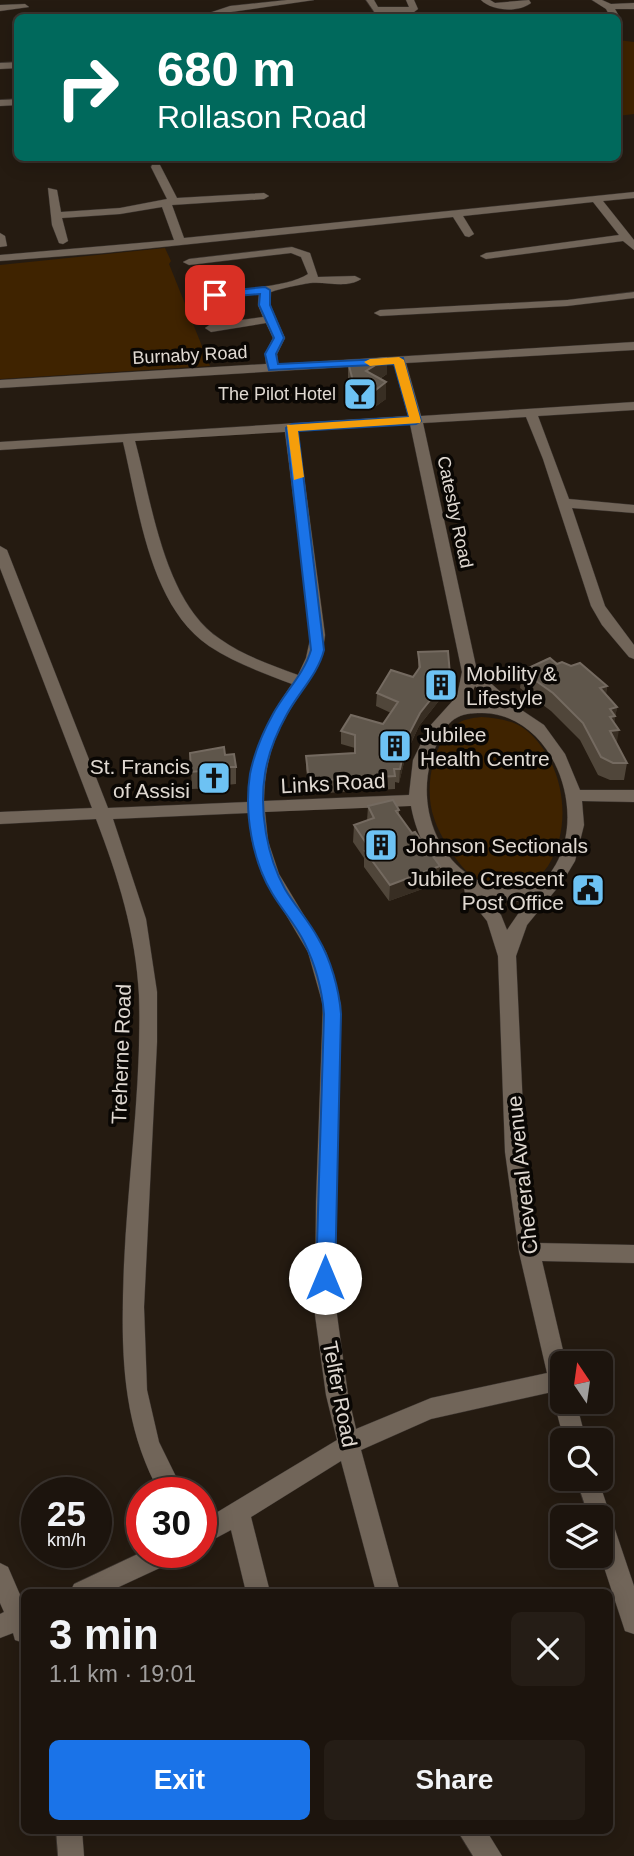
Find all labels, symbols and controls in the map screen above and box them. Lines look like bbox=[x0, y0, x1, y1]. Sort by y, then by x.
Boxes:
icon: right bbox=[42, 42, 133, 133]
text: 680 m bbox=[157, 42, 296, 96]
text: Rollason Road bbox=[157, 99, 367, 135]
pin bbox=[185, 265, 245, 325]
icon: arrive bbox=[196, 276, 234, 314]
street label: Burnaby Road bbox=[132, 342, 248, 368]
bar icon: The Pilot Hotel bbox=[341, 375, 379, 413]
place label: The Pilot Hotel bbox=[218, 384, 336, 404]
street label: Catesby Road bbox=[433, 454, 477, 570]
place label: Mobility & Lifestyle bbox=[466, 662, 557, 709]
building icon: Mobility & Lifestyle bbox=[422, 666, 460, 704]
place label: Jubilee Health Centre bbox=[420, 723, 550, 770]
building icon: Jubilee Health Centre bbox=[376, 727, 414, 765]
place label: St. Francis of Assisi bbox=[90, 755, 190, 802]
church icon: St. Francis of Assisi bbox=[195, 759, 233, 797]
street label: Links Road bbox=[280, 769, 386, 797]
building icon: Johnson Sectionals bbox=[362, 826, 400, 864]
place label: Johnson Sectionals bbox=[406, 834, 588, 857]
place label: Jubilee Crescent Post Office bbox=[408, 867, 564, 914]
public building icon: Jubilee Crescent Post Office bbox=[569, 871, 607, 909]
street label: Treherne Road bbox=[107, 983, 135, 1125]
street label: Cheveral Avenue bbox=[502, 1094, 542, 1256]
position arrow bbox=[288, 1241, 362, 1315]
street label: Telfer Road bbox=[318, 1339, 362, 1449]
north arrow bbox=[550, 1351, 612, 1414]
map controls bbox=[550, 1351, 613, 1568]
button: search bbox=[550, 1428, 613, 1491]
speed limit sign: 30 bbox=[126, 1477, 217, 1568]
text: 25 bbox=[47, 1494, 86, 1533]
button: layers bbox=[550, 1505, 613, 1568]
text: km/h bbox=[47, 1530, 86, 1550]
text: 3 min bbox=[49, 1611, 159, 1658]
button: close bbox=[511, 1612, 585, 1686]
text: 1.1 km · 19:01 bbox=[49, 1661, 196, 1687]
button: Exit bbox=[49, 1740, 310, 1820]
button: Share bbox=[324, 1740, 585, 1820]

